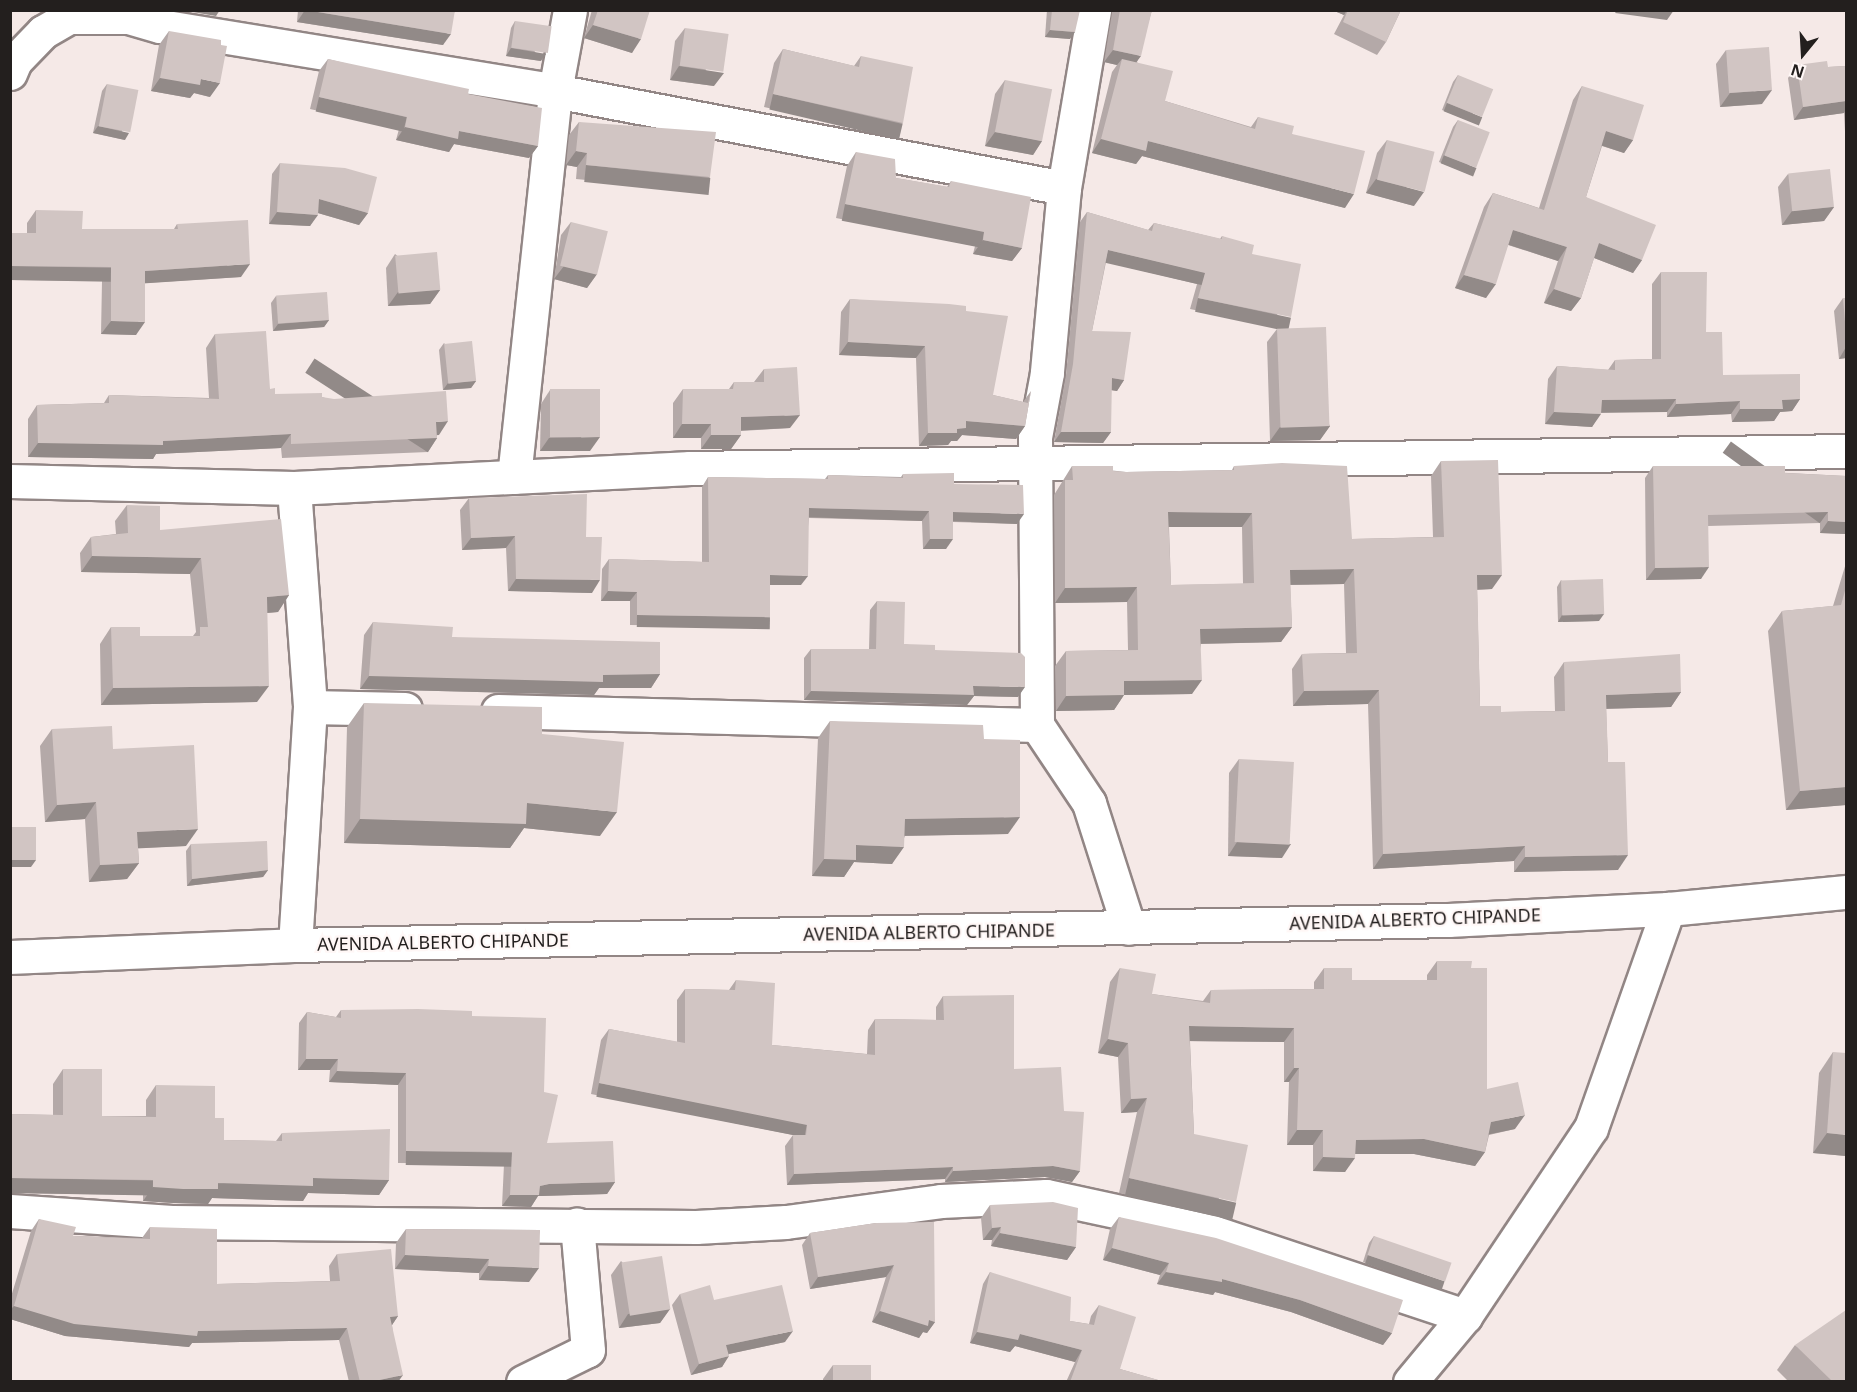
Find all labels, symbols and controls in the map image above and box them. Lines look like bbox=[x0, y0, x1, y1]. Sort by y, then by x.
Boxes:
north arrow bbox=[1773, 24, 1833, 84]
text: N bbox=[1788, 59, 1807, 84]
street label: AVENIDA ALBERTO CHIPANDE bbox=[1289, 904, 1541, 934]
street label: AVENIDA ALBERTO CHIPANDE bbox=[803, 919, 1055, 945]
street label: AVENIDA ALBERTO CHIPANDE bbox=[317, 929, 569, 955]

